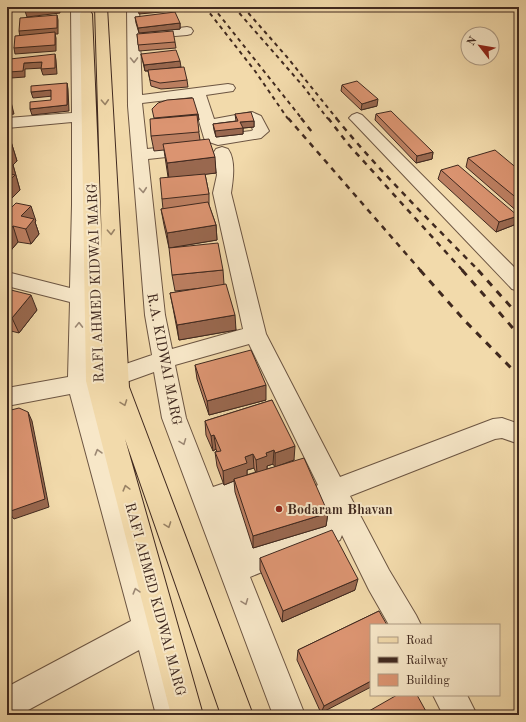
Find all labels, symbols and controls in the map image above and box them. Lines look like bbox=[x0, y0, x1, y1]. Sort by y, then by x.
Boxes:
north arrow bbox=[460, 26, 500, 66]
text: N bbox=[466, 35, 480, 48]
one-way arrow bbox=[130, 57, 138, 63]
one-way arrow bbox=[101, 99, 110, 105]
street label: RAFI AHMED KIDWAI MARG bbox=[86, 183, 106, 383]
one-way arrow bbox=[138, 187, 147, 193]
one-way arrow bbox=[107, 229, 115, 235]
street label: R.A. KIDWAI MARG bbox=[144, 292, 184, 427]
one-way arrow bbox=[75, 322, 83, 328]
one-way arrow bbox=[119, 399, 127, 406]
one-way arrow bbox=[178, 438, 186, 445]
one-way arrow bbox=[94, 449, 103, 456]
one-way arrow bbox=[122, 485, 131, 492]
street label: RAFI AHMED KIDWAI MARG bbox=[122, 501, 188, 697]
place label: Bodaram Bhavan bbox=[287, 503, 393, 517]
marker: Bodaram Bhavan bbox=[274, 504, 284, 514]
one-way arrow bbox=[164, 521, 172, 528]
one-way arrow bbox=[132, 588, 141, 595]
one-way arrow bbox=[241, 598, 249, 605]
legend bbox=[370, 624, 500, 696]
text: Road bbox=[406, 635, 433, 647]
text: Railway bbox=[406, 655, 449, 667]
text: Building bbox=[406, 675, 450, 687]

